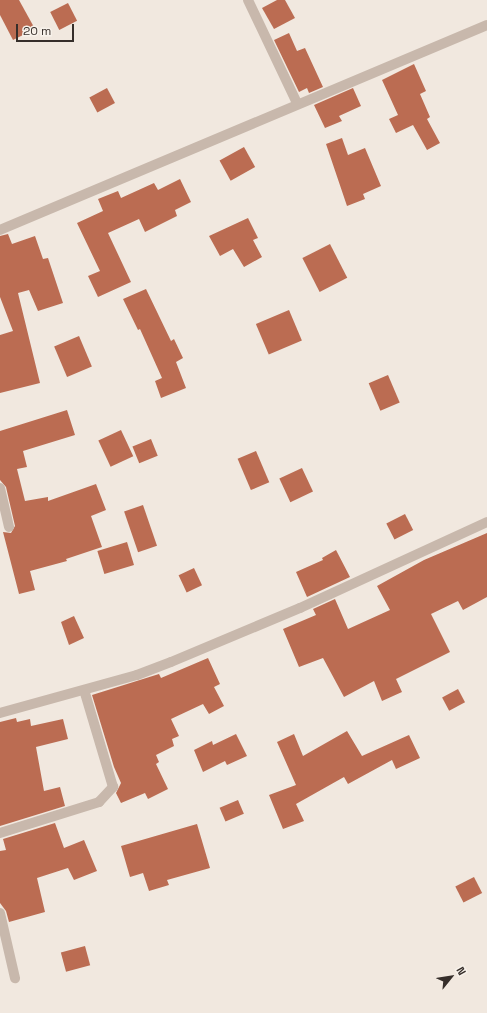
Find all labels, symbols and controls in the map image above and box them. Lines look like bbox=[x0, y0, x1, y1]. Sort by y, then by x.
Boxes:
scale bar bbox=[18, 16, 76, 42]
text: 20 m bbox=[23, 23, 51, 39]
north arrow bbox=[431, 957, 471, 997]
text: N bbox=[453, 964, 469, 978]

